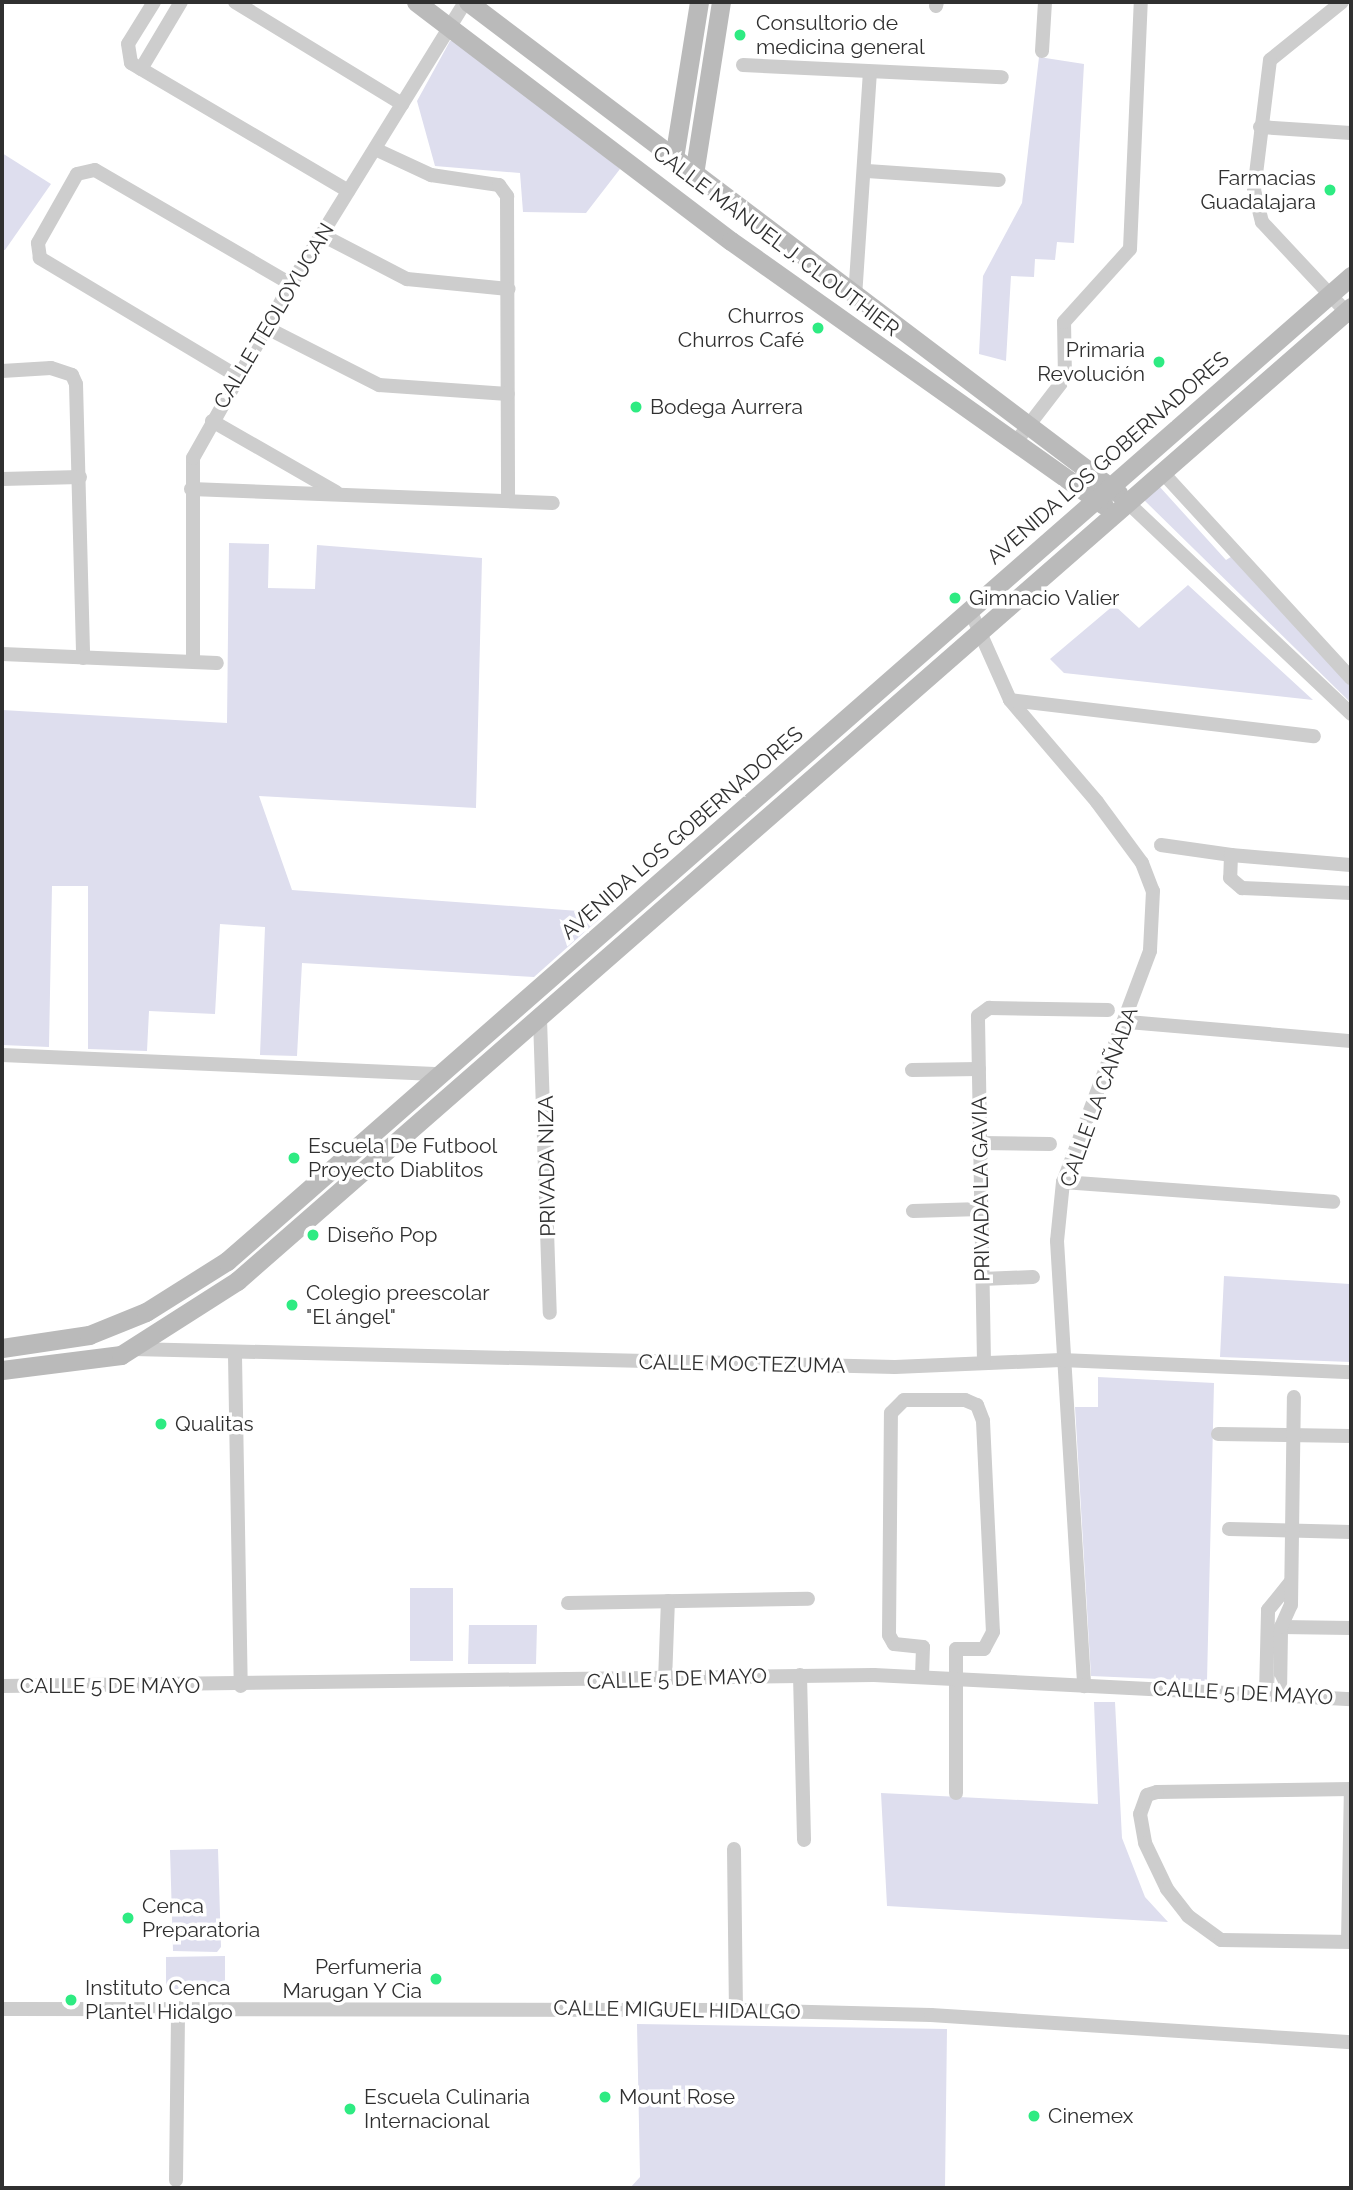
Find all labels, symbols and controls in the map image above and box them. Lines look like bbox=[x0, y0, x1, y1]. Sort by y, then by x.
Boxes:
place label: Consultorio de medicina general bbox=[756, 10, 925, 60]
marker: Consultorio de medicina general bbox=[730, 25, 750, 45]
street label: CALLE MANUEL J. CLOUTHIER bbox=[647, 140, 905, 342]
place label: Farmacias Guadalajara bbox=[1200, 165, 1316, 215]
marker: Farmacias Guadalajara bbox=[1322, 182, 1338, 198]
street label: CALLE TEOLOYUCAN bbox=[208, 218, 340, 414]
place label: Churros Churros Café bbox=[678, 303, 804, 353]
marker: Churros Churros Café bbox=[810, 320, 826, 336]
place label: Primaria Revolución bbox=[1037, 337, 1145, 387]
street label: AVENIDA LOS GOBERNADORES bbox=[982, 346, 1234, 570]
marker: Primaria Revolución bbox=[1151, 354, 1167, 370]
place label: Bodega Aurrera bbox=[650, 394, 804, 420]
marker: Bodega Aurrera bbox=[628, 399, 644, 415]
place label: Gimnacio Valier bbox=[969, 585, 1120, 611]
marker: Gimnacio Valier bbox=[947, 590, 963, 606]
street label: AVENIDA LOS GOBERNADORES bbox=[556, 721, 808, 945]
street label: CALLE LA CAÑADA bbox=[1055, 1003, 1143, 1191]
street label: PRIVADA NIZA bbox=[533, 1095, 561, 1237]
street label: PRIVADA LA GAVIA bbox=[967, 1095, 995, 1283]
place label: Escuela De Futbool Proyecto Diablitos bbox=[308, 1133, 497, 1183]
marker: Escuela De Futbool Proyecto Diablitos bbox=[286, 1150, 302, 1166]
place label: Diseño Pop bbox=[327, 1222, 437, 1248]
marker: Diseño Pop bbox=[305, 1227, 321, 1243]
place label: Colegio preescolar "El ángel" bbox=[306, 1280, 490, 1330]
marker: Colegio preescolar "El ángel" bbox=[284, 1297, 300, 1313]
street label: CALLE MOCTEZUMA bbox=[638, 1350, 846, 1378]
place label: Qualitas bbox=[175, 1411, 254, 1437]
marker: Qualitas bbox=[153, 1416, 169, 1432]
street label: CALLE 5 DE MAYO bbox=[586, 1663, 768, 1695]
street label: CALLE 5 DE MAYO bbox=[20, 1673, 200, 1699]
street label: CALLE 5 DE MAYO bbox=[1152, 1676, 1334, 1710]
place label: Cenca Preparatoria bbox=[142, 1893, 260, 1943]
marker: Cenca Preparatoria bbox=[120, 1910, 136, 1926]
place label: Perfumeria Marugan Y Cia bbox=[281, 1954, 422, 2004]
marker: Perfumeria Marugan Y Cia bbox=[428, 1971, 444, 1987]
place label: Instituto Cenca Plantel Hidalgo bbox=[85, 1975, 233, 2025]
marker: Instituto Cenca Plantel Hidalgo bbox=[63, 1992, 79, 2008]
street label: CALLE MIGUEL HIDALGO bbox=[553, 1995, 801, 2025]
place label: Escuela Culinaria Internacional bbox=[364, 2084, 530, 2134]
place label: Mount Rose bbox=[619, 2084, 735, 2110]
marker: Mount Rose bbox=[597, 2089, 613, 2105]
marker: Escuela Culinaria Internacional bbox=[342, 2101, 358, 2117]
place label: Cinemex bbox=[1048, 2103, 1133, 2129]
marker: Cinemex bbox=[1026, 2108, 1042, 2124]

